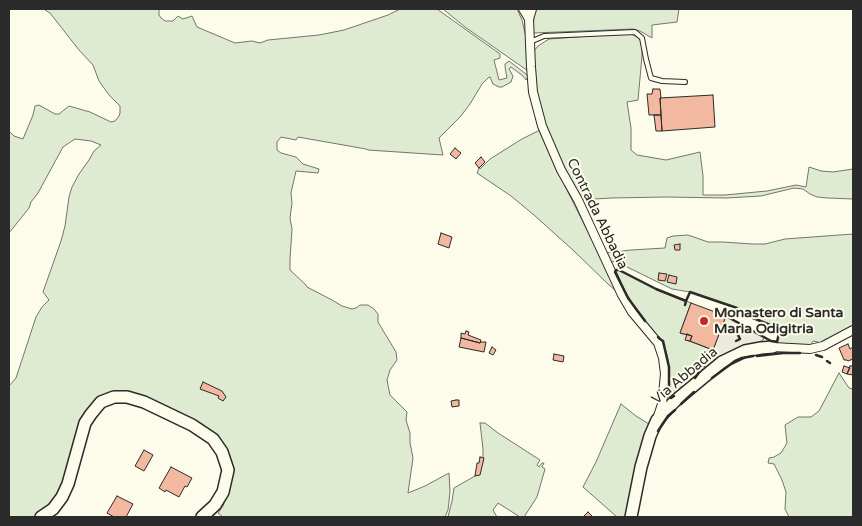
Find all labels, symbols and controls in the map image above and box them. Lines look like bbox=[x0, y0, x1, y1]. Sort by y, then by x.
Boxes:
street label: Contrada Abbadia bbox=[563, 156, 631, 272]
place label: Monastero di Santa Maria Odigitria bbox=[714, 305, 843, 338]
marker: Monastero di Santa Maria Odigitria bbox=[698, 315, 710, 327]
street label: Via Abbadia bbox=[649, 344, 721, 408]

